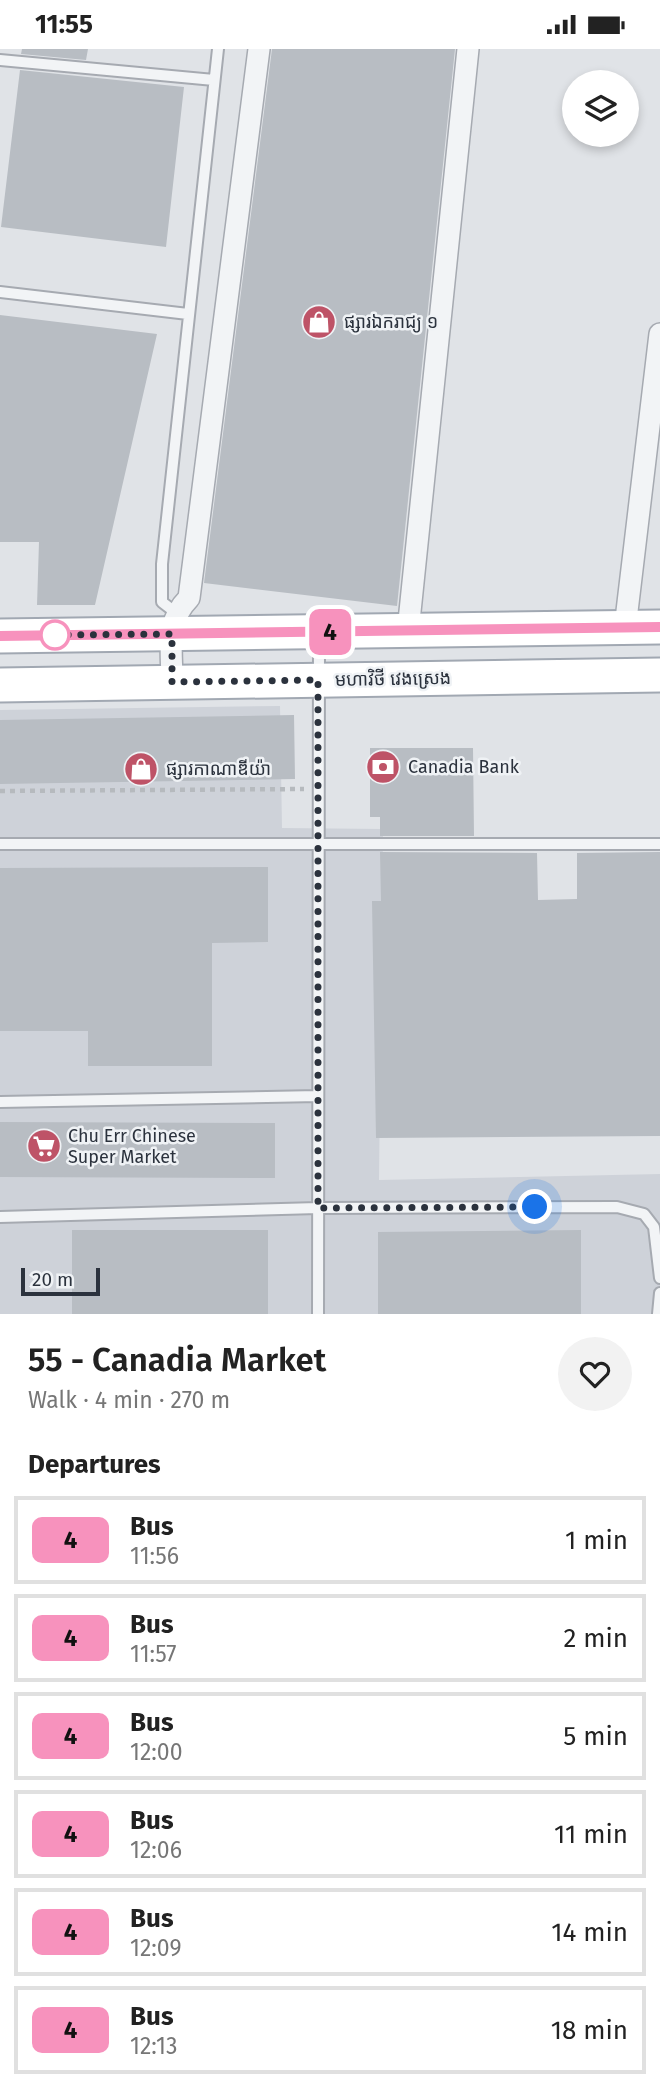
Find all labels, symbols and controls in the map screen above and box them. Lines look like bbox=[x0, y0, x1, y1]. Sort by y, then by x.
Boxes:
text: 11:55 bbox=[35, 9, 93, 40]
map controls bbox=[562, 70, 639, 147]
button: layers bbox=[562, 70, 639, 147]
shop icon: ផ្សារឯករាជ្យ ១ bbox=[300, 303, 338, 341]
place label: ផ្សារឯករាជ្យ ១ bbox=[344, 311, 438, 333]
line badge: 4 bbox=[307, 609, 353, 655]
text: 4 bbox=[323, 618, 337, 646]
unlabelled marker bbox=[40, 620, 70, 650]
street label: មហាវិថី វេងស្រេង bbox=[335, 666, 451, 691]
bank icon: Canadia Bank bbox=[364, 748, 402, 786]
shop icon: ផ្សារកាណាឌីយ៉ា bbox=[122, 750, 160, 788]
place label: Canadia Bank bbox=[408, 756, 520, 778]
place label: ផ្សារកាណាឌីយ៉ា bbox=[166, 758, 271, 780]
place label: Chu Err Chinese Super Market bbox=[68, 1125, 196, 1168]
supermarket icon: Chu Err Chinese Super Market bbox=[25, 1127, 63, 1165]
your location bbox=[517, 1189, 552, 1224]
scale bar bbox=[21, 1265, 100, 1297]
text: 20 m bbox=[32, 1268, 73, 1291]
button: heart bbox=[558, 1337, 632, 1411]
text: 55 - Canadia Market bbox=[28, 1340, 326, 1380]
text: Walk · 4 min · 270 m bbox=[28, 1386, 230, 1414]
text: Departures bbox=[28, 1449, 161, 1480]
text: Bus bbox=[130, 1511, 173, 1542]
text: 1 min bbox=[565, 1525, 628, 1556]
text: 4 bbox=[64, 1526, 77, 1554]
text: 11:56 bbox=[130, 1542, 179, 1570]
text: Bus bbox=[130, 1609, 173, 1640]
text: 2 min bbox=[563, 1623, 628, 1654]
text: 4 bbox=[64, 1624, 77, 1652]
text: 11:57 bbox=[130, 1640, 176, 1668]
text: Bus bbox=[130, 1707, 173, 1738]
text: 5 min bbox=[563, 1721, 628, 1752]
text: 4 bbox=[64, 1722, 77, 1750]
text: 12:00 bbox=[130, 1738, 183, 1766]
text: Bus bbox=[130, 1805, 173, 1836]
text: 11 min bbox=[554, 1819, 628, 1850]
text: 4 bbox=[64, 1820, 77, 1848]
text: 12:06 bbox=[130, 1836, 182, 1864]
text: Bus bbox=[130, 1903, 173, 1934]
text: 14 min bbox=[551, 1917, 628, 1948]
text: 4 bbox=[64, 1918, 77, 1946]
text: 12:09 bbox=[130, 1934, 182, 1962]
text: Bus bbox=[130, 2001, 173, 2032]
text: 18 min bbox=[551, 2015, 628, 2046]
text: 4 bbox=[64, 2016, 77, 2044]
text: 12:13 bbox=[130, 2032, 177, 2060]

